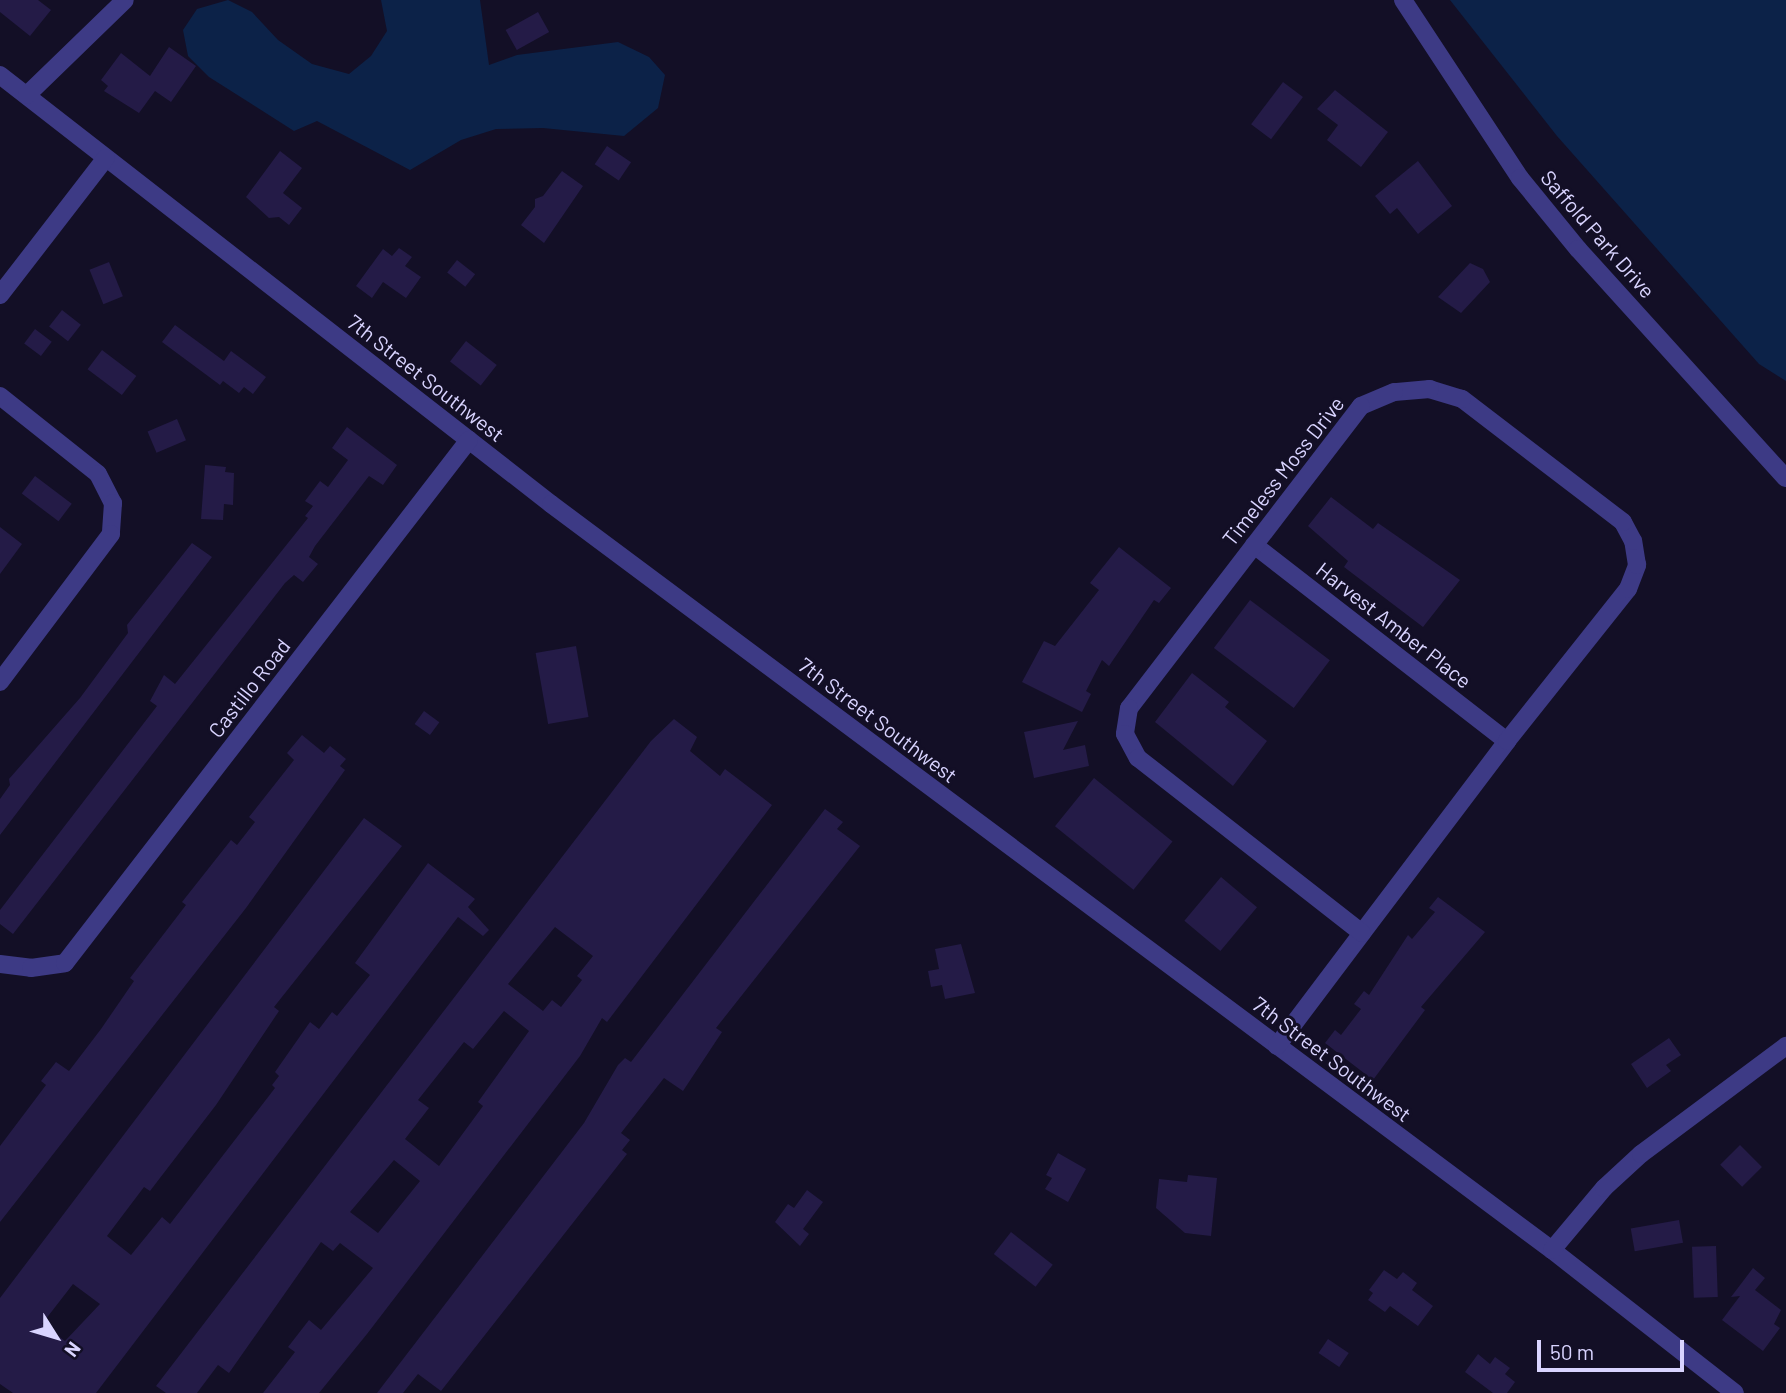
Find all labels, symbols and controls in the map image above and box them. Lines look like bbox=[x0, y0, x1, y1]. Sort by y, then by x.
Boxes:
street label: Saffold Park Drive bbox=[1536, 165, 1660, 303]
street label: 7th Street Southwest bbox=[343, 309, 509, 447]
street label: Timeless Moss Drive bbox=[1217, 391, 1349, 551]
street label: Harvest Amber Place bbox=[1311, 557, 1477, 693]
street label: Castillo Road bbox=[203, 634, 295, 742]
street label: 7th Street Southwest bbox=[794, 652, 962, 788]
street label: 7th Street Southwest bbox=[1248, 991, 1416, 1127]
north arrow bbox=[21, 1302, 91, 1372]
scale bar bbox=[1541, 1326, 1688, 1370]
text: N bbox=[60, 1338, 86, 1362]
text: 50 m bbox=[1550, 1339, 1594, 1364]

